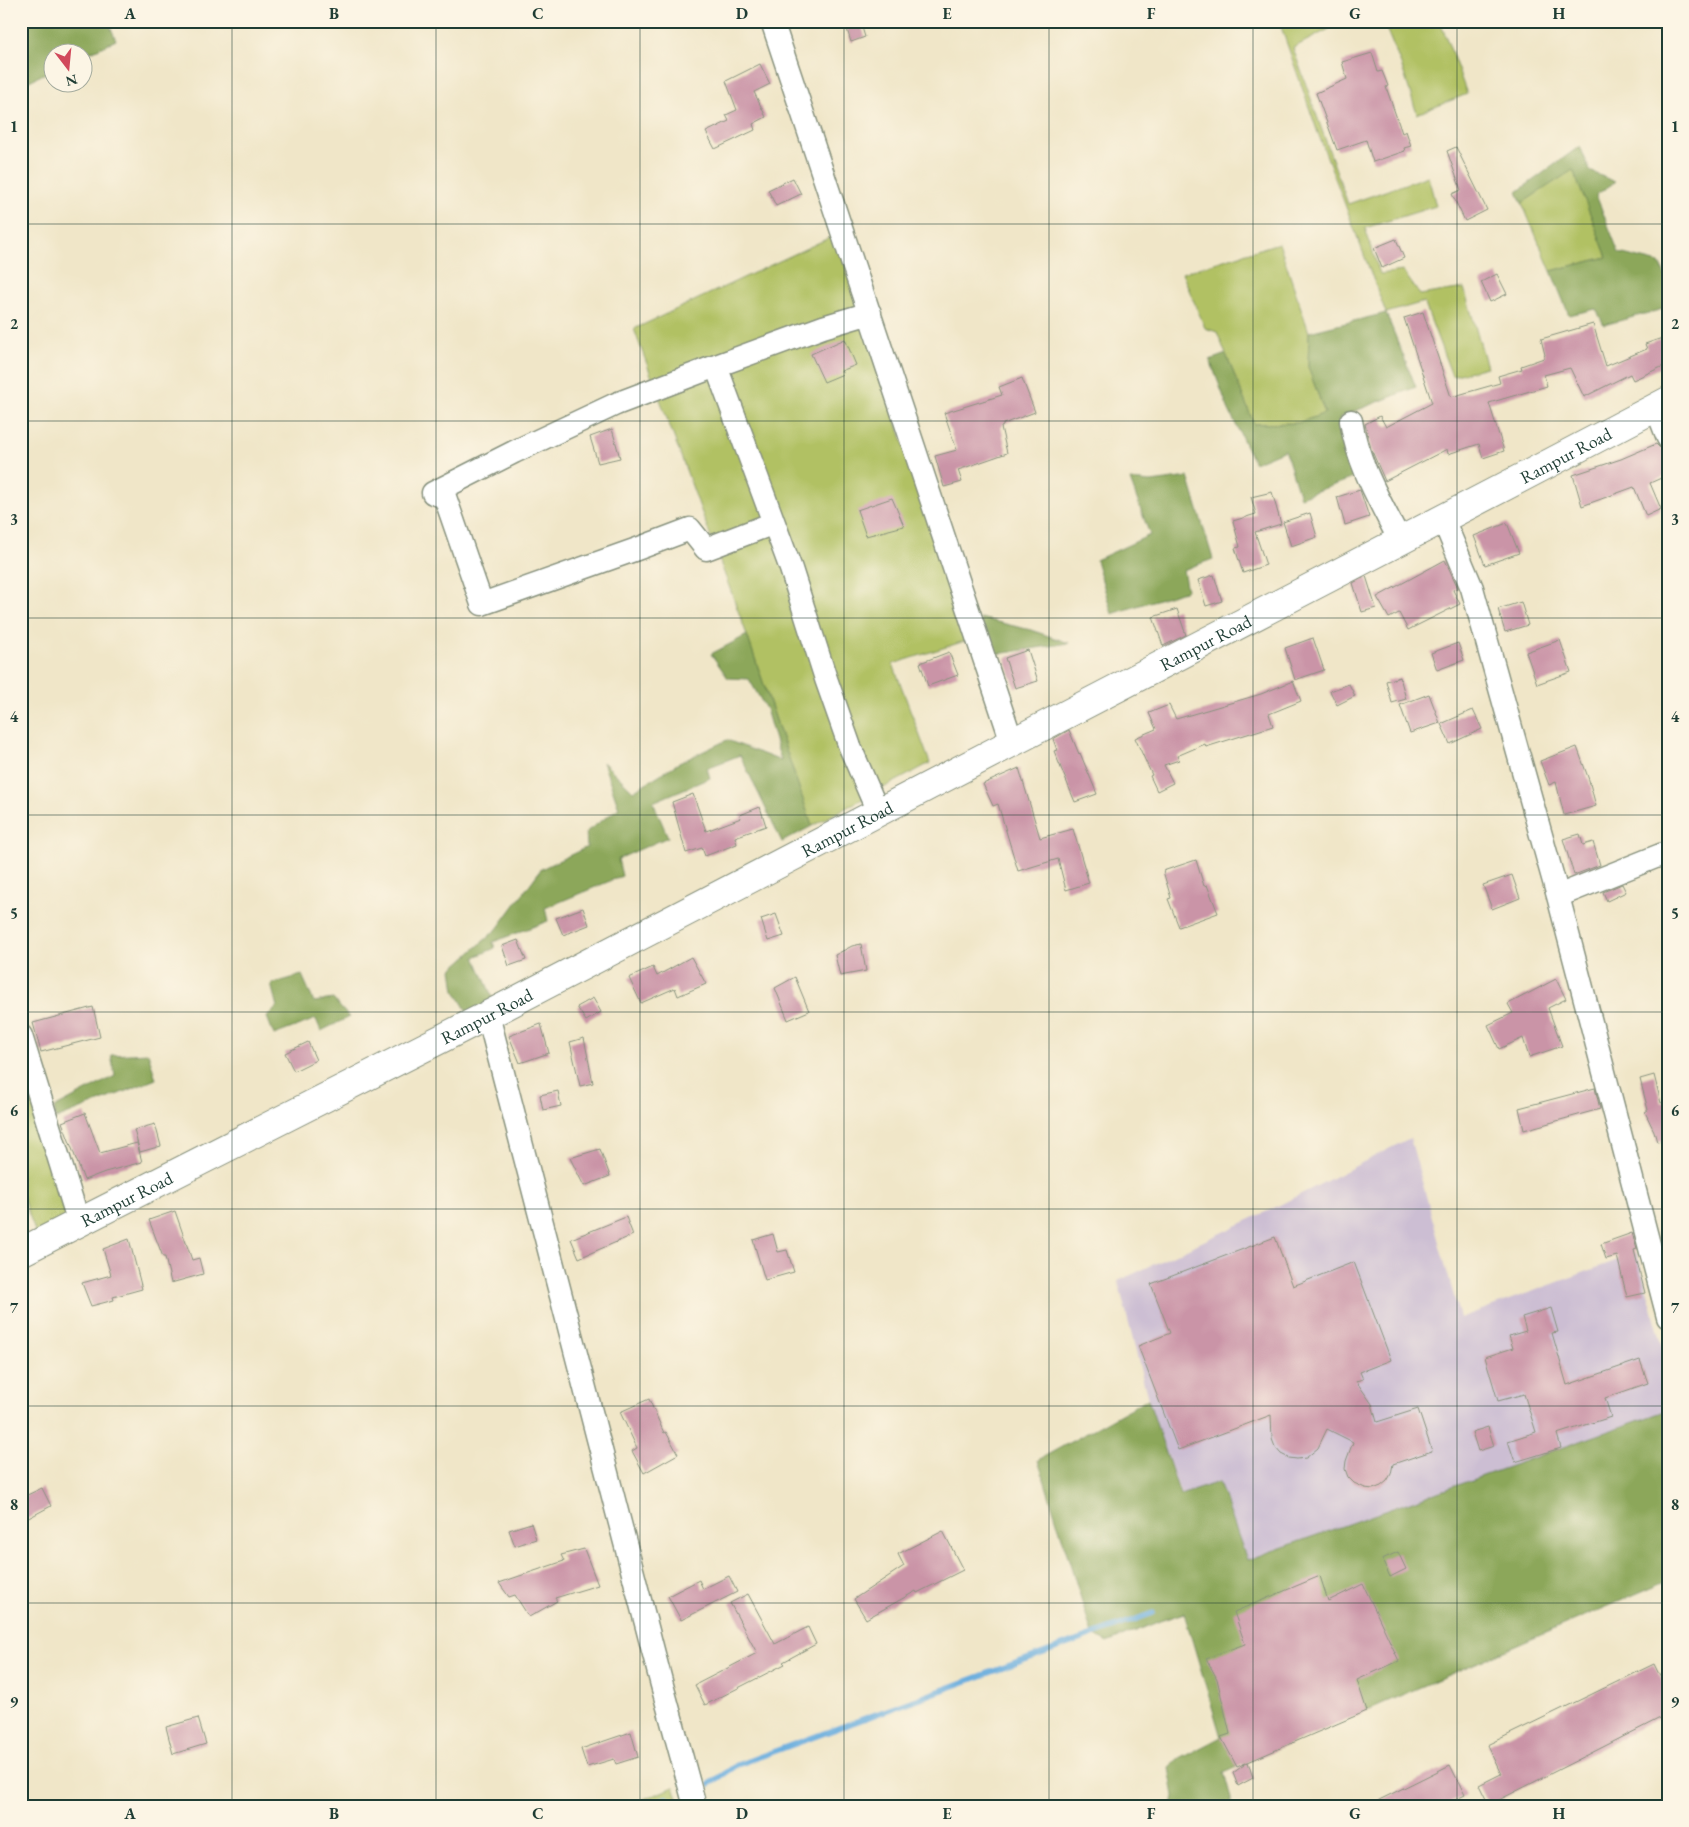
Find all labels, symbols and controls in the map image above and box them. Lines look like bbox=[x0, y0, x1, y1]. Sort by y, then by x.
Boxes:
text: A bbox=[123, 3, 136, 24]
text: B bbox=[329, 3, 339, 24]
text: C bbox=[532, 3, 544, 24]
text: D bbox=[736, 3, 748, 24]
text: E bbox=[942, 3, 952, 24]
text: F bbox=[1147, 3, 1156, 24]
text: G bbox=[1349, 3, 1361, 24]
text: H bbox=[1553, 3, 1566, 24]
north arrow bbox=[42, 42, 92, 92]
text: N bbox=[63, 70, 80, 91]
text: 1 bbox=[10, 116, 18, 137]
text: 1 bbox=[1671, 116, 1679, 137]
text: 2 bbox=[10, 313, 19, 334]
text: 2 bbox=[1671, 313, 1680, 334]
street label: Rampur Road bbox=[1516, 421, 1616, 488]
text: 3 bbox=[10, 509, 18, 530]
text: 3 bbox=[1671, 509, 1679, 530]
street label: Rampur Road bbox=[1155, 608, 1256, 675]
text: 4 bbox=[10, 706, 19, 727]
text: 4 bbox=[1671, 706, 1680, 727]
street label: Rampur Road bbox=[797, 795, 897, 862]
text: 5 bbox=[10, 903, 18, 924]
text: 5 bbox=[1671, 903, 1679, 924]
street label: Rampur Road bbox=[437, 982, 537, 1049]
text: 6 bbox=[10, 1100, 19, 1121]
text: 6 bbox=[1671, 1100, 1680, 1121]
street label: Rampur Road bbox=[76, 1165, 177, 1232]
text: 7 bbox=[10, 1297, 19, 1318]
text: 7 bbox=[1671, 1297, 1680, 1318]
text: 8 bbox=[10, 1494, 18, 1515]
text: 8 bbox=[1671, 1494, 1679, 1515]
text: 9 bbox=[10, 1691, 19, 1712]
text: 9 bbox=[1671, 1691, 1680, 1712]
text: A bbox=[123, 1803, 136, 1824]
text: B bbox=[329, 1803, 339, 1824]
text: C bbox=[532, 1803, 544, 1824]
text: D bbox=[736, 1803, 748, 1824]
text: E bbox=[942, 1803, 952, 1824]
text: F bbox=[1147, 1803, 1156, 1824]
text: G bbox=[1349, 1803, 1361, 1824]
text: H bbox=[1553, 1803, 1566, 1824]

